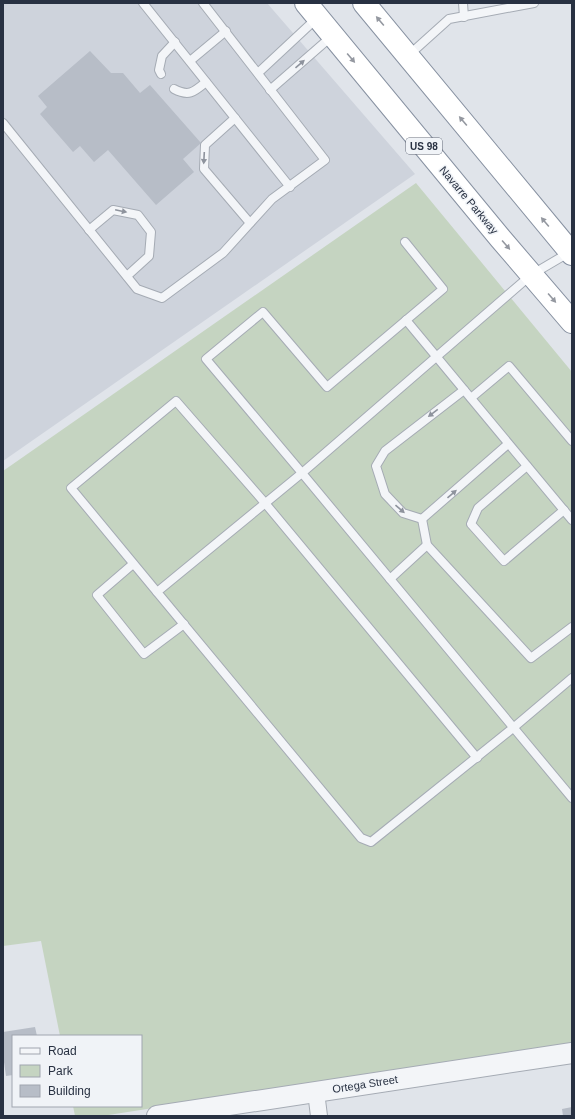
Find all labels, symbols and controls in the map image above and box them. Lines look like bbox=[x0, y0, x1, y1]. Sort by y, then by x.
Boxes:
one-way arrow bbox=[375, 16, 384, 27]
one-way arrow bbox=[347, 53, 356, 64]
one-way arrow bbox=[295, 60, 304, 69]
one-way arrow bbox=[458, 116, 467, 127]
road number: US 98 bbox=[406, 138, 442, 154]
one-way arrow bbox=[201, 152, 208, 164]
street label: Navarre Parkway bbox=[437, 164, 501, 237]
one-way arrow bbox=[114, 209, 127, 215]
one-way arrow bbox=[541, 216, 550, 227]
one-way arrow bbox=[501, 239, 510, 250]
one-way arrow bbox=[547, 293, 556, 304]
one-way arrow bbox=[428, 409, 439, 418]
one-way arrow bbox=[446, 489, 457, 498]
one-way arrow bbox=[395, 505, 406, 514]
legend bbox=[12, 1035, 142, 1107]
text: Road bbox=[48, 1044, 77, 1058]
text: Park bbox=[48, 1064, 74, 1078]
street label: Ortega Street bbox=[331, 1073, 399, 1095]
text: Building bbox=[48, 1084, 91, 1098]

